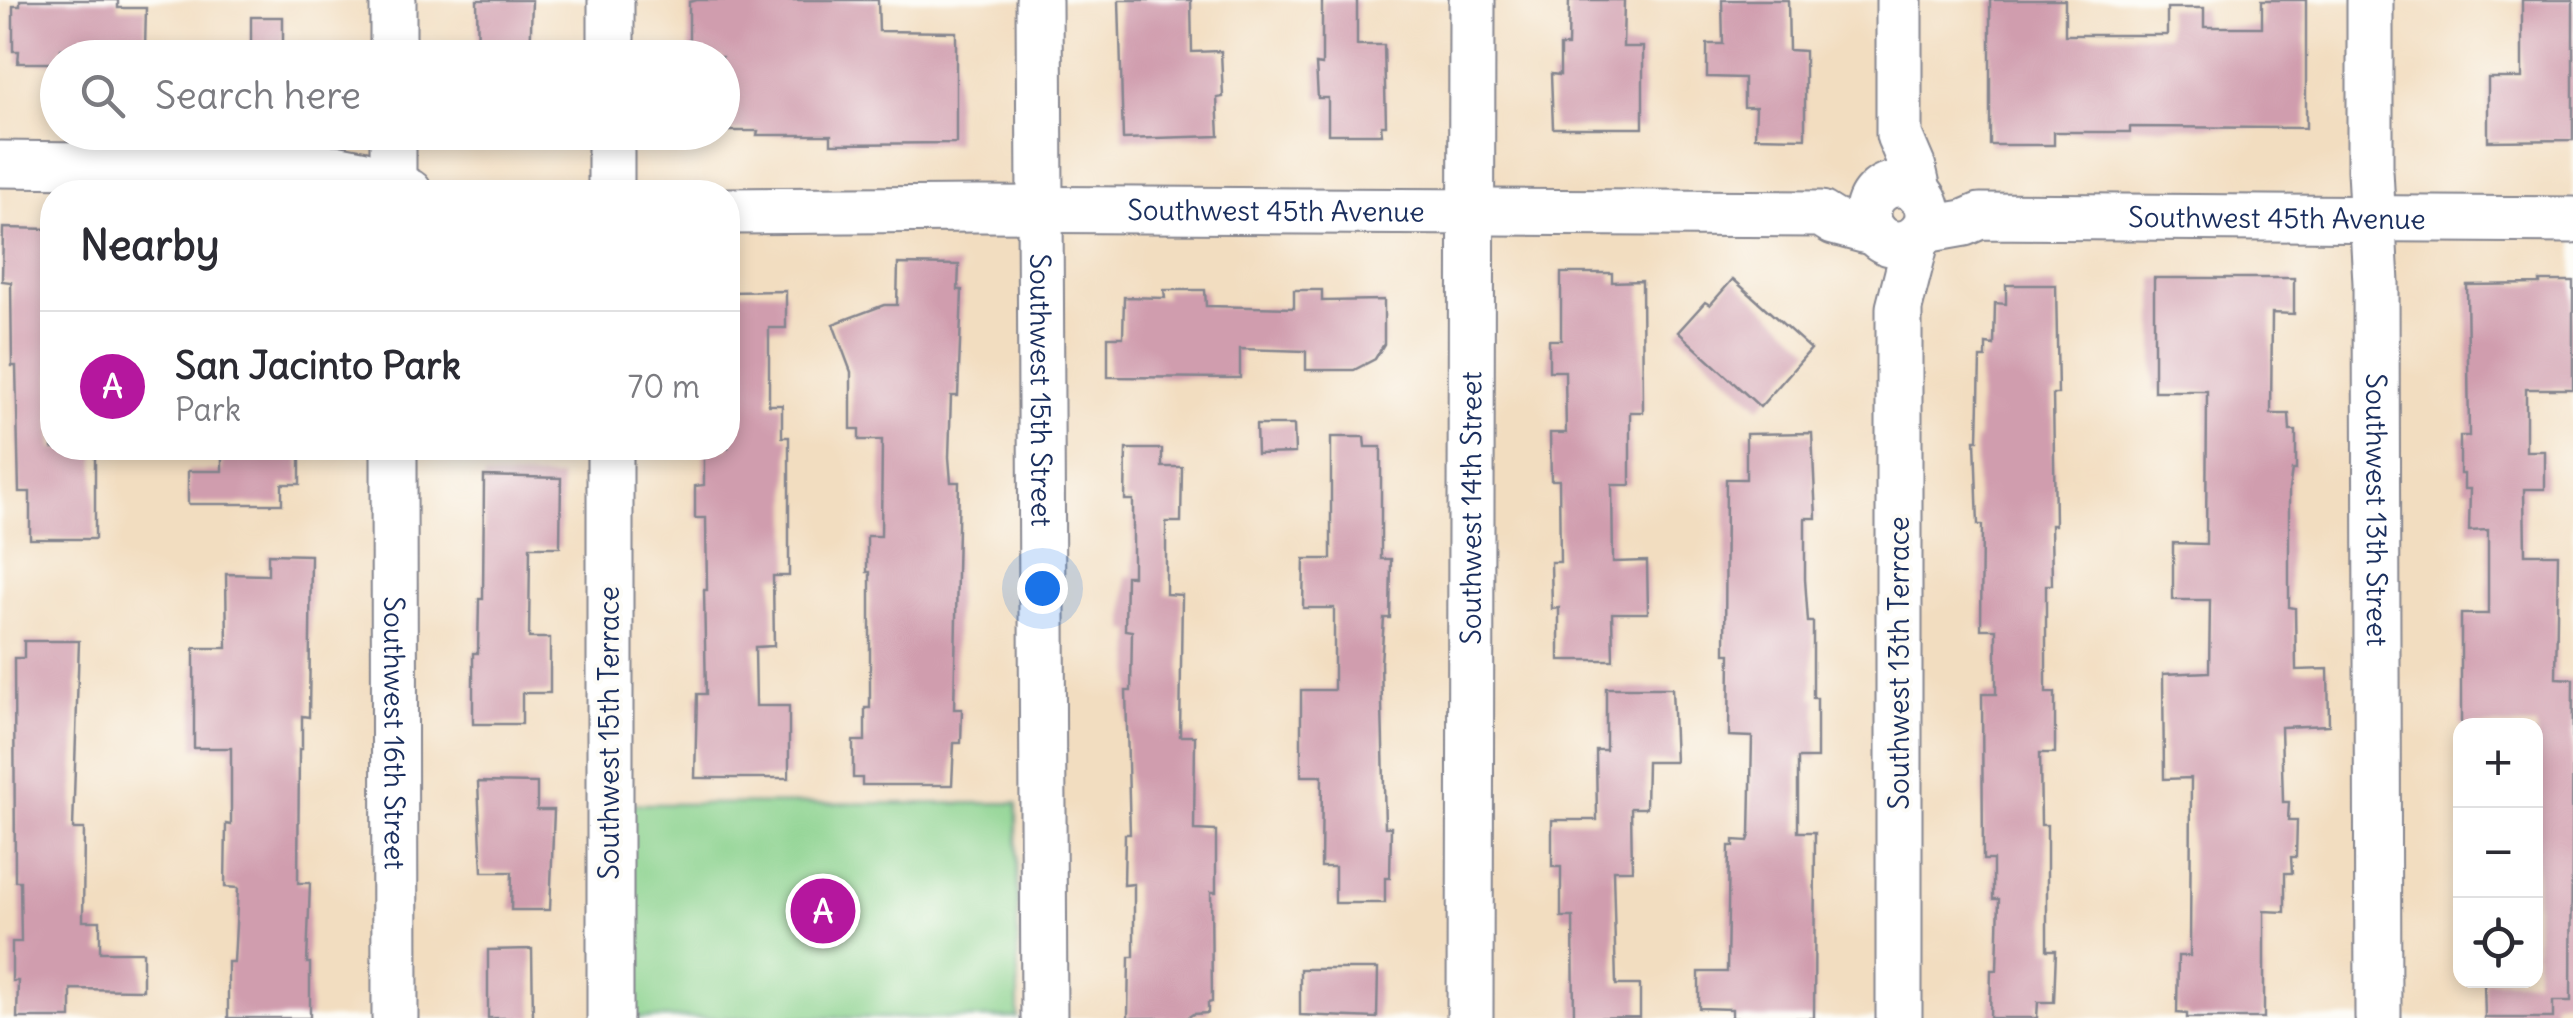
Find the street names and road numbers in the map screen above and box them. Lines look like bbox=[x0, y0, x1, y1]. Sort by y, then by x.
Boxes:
street label: Southwest 45th Avenue bbox=[1127, 192, 1425, 230]
street label: Southwest 45th Avenue bbox=[2128, 199, 2426, 237]
street label: Southwest 15th Street bbox=[1022, 253, 1060, 527]
street label: Southwest 14th Street bbox=[1453, 371, 1489, 645]
street label: Southwest 13th Street bbox=[2358, 373, 2395, 646]
street label: Southwest 13th Terrace bbox=[1881, 516, 1917, 810]
street label: Southwest 15th Terrace bbox=[591, 586, 627, 880]
street label: Southwest 16th Street bbox=[376, 596, 413, 870]

